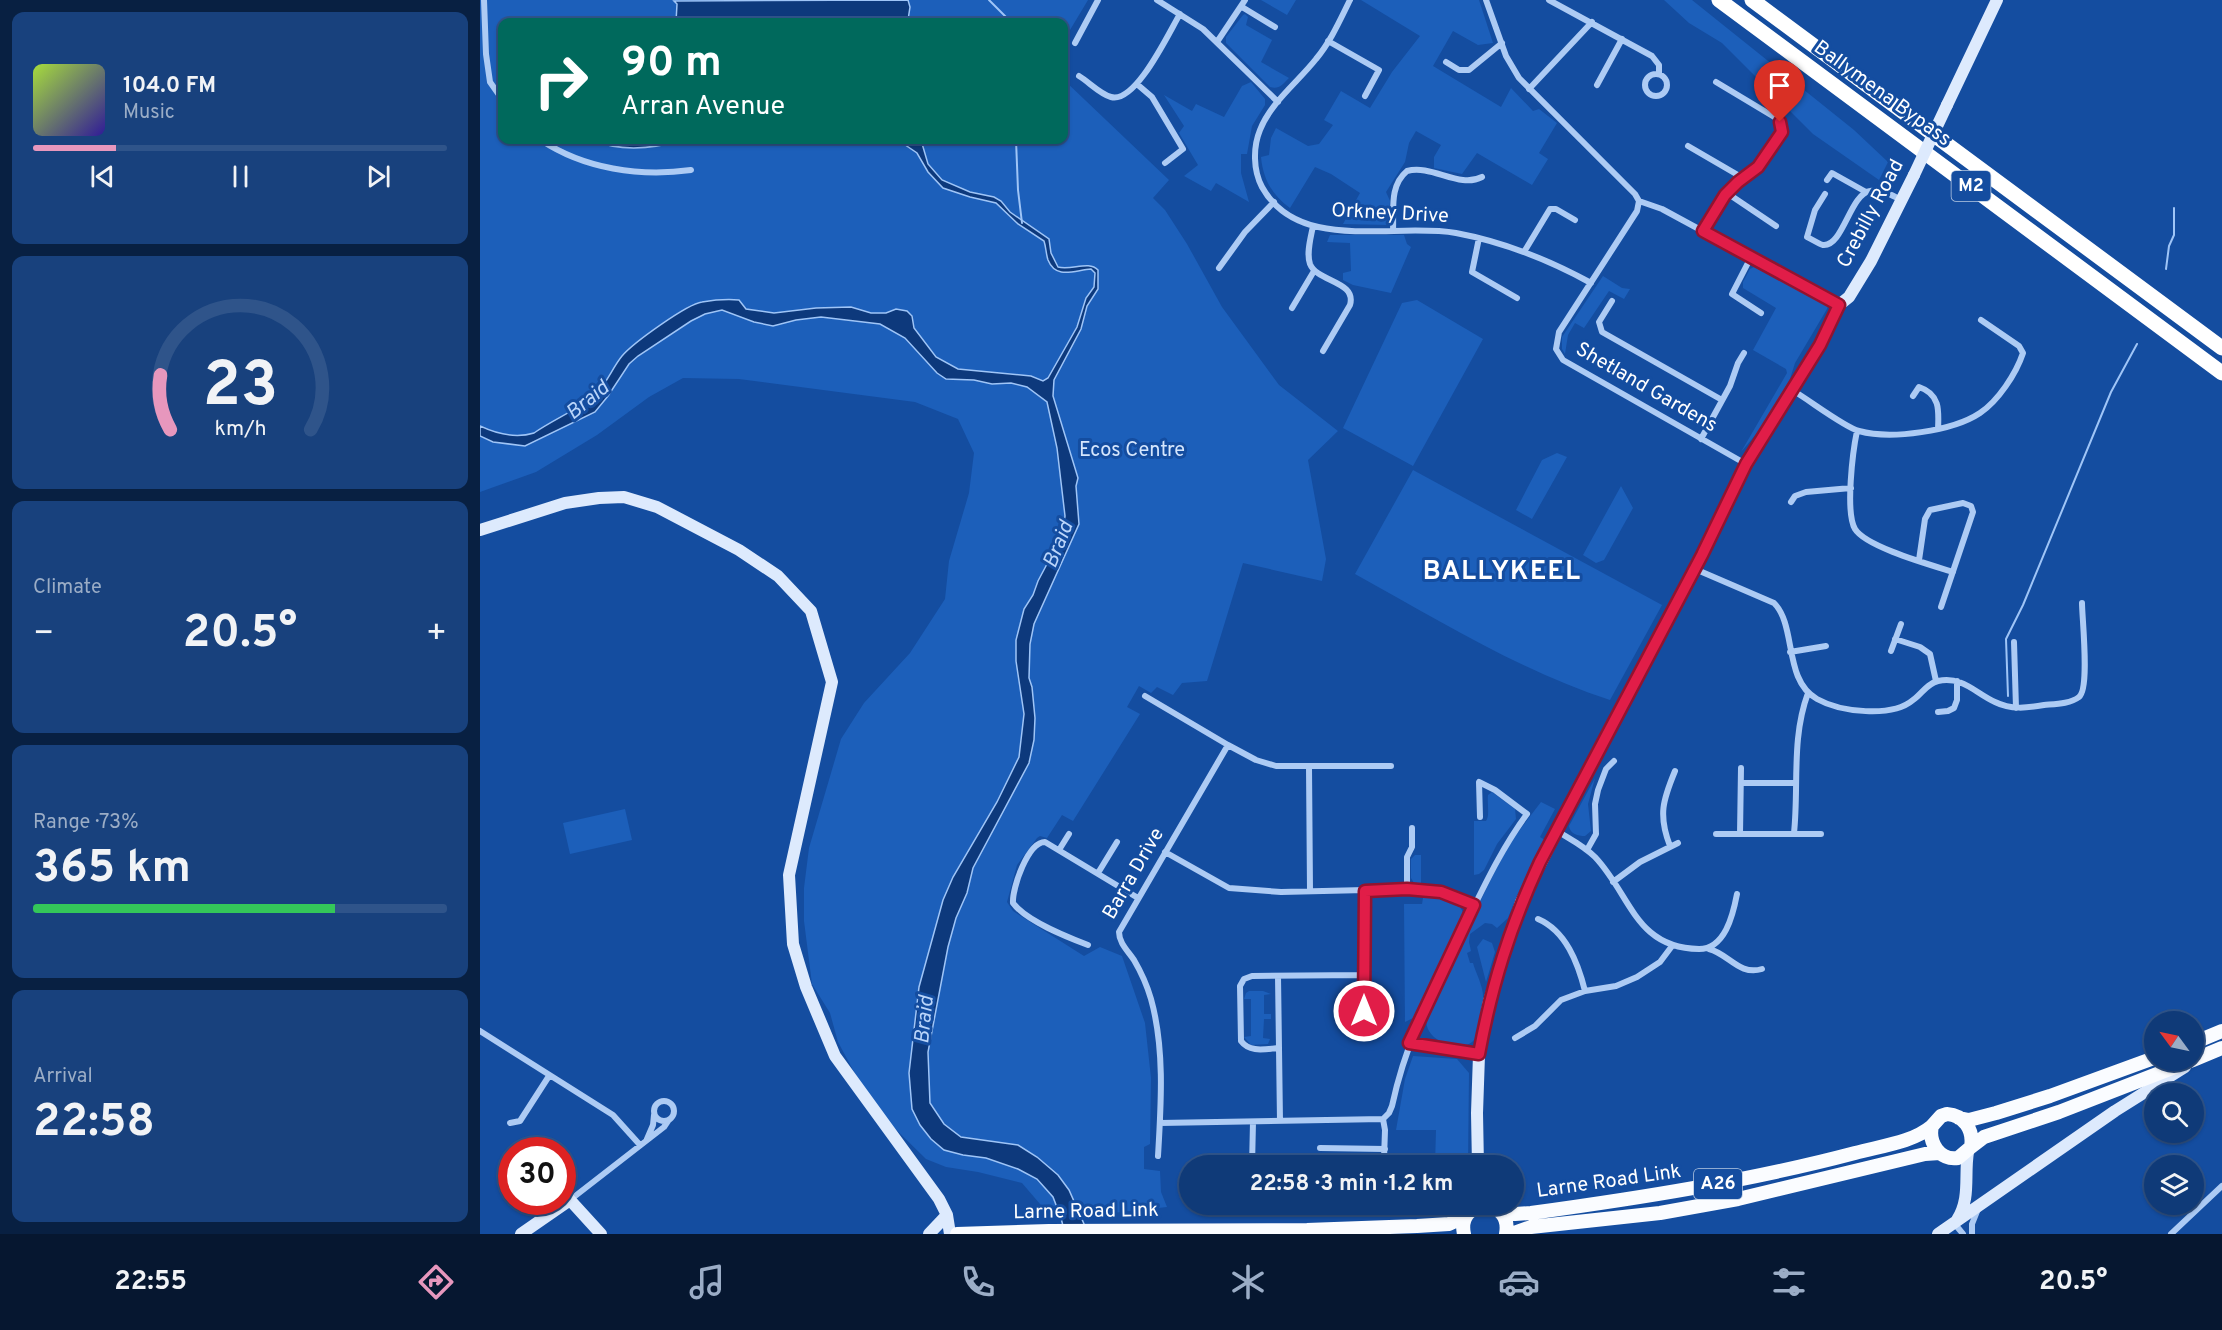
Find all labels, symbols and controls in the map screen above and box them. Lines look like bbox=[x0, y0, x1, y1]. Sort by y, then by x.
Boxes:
street label: Ballymena Bypass bbox=[1808, 35, 1956, 153]
text: 90 m bbox=[621, 38, 722, 91]
icon: right bbox=[522, 42, 600, 120]
pin bbox=[1754, 60, 1805, 122]
icon: arrive bbox=[1763, 69, 1796, 102]
text: 104.0 FM bbox=[123, 73, 216, 100]
text: Arran Avenue bbox=[621, 90, 785, 124]
text: Music bbox=[123, 100, 175, 126]
street label: Crebilly Road bbox=[1832, 155, 1910, 273]
icon: previous bbox=[86, 160, 119, 193]
icon: pause bbox=[224, 160, 257, 193]
icon: next bbox=[362, 160, 395, 193]
road number: M2 bbox=[1952, 171, 1990, 201]
street label: Orkney Drive bbox=[1331, 198, 1449, 230]
street label: Shetland Gardens bbox=[1570, 337, 1722, 439]
text: 23 bbox=[202, 349, 278, 428]
water label: Braid bbox=[561, 374, 616, 427]
text: km/h bbox=[214, 416, 266, 443]
park label: Ecos Centre bbox=[1079, 438, 1185, 464]
water label: Braid bbox=[1037, 516, 1081, 572]
district label: BALLYKEEL bbox=[1423, 556, 1581, 589]
text: Climate bbox=[33, 575, 102, 601]
text: 20.5° bbox=[183, 606, 297, 663]
text: − bbox=[33, 614, 54, 656]
text: + bbox=[426, 614, 447, 656]
text: Range · 73% bbox=[33, 810, 139, 836]
street label: Barra Drive bbox=[1097, 823, 1171, 925]
text: 365 km bbox=[33, 841, 191, 898]
position arrow bbox=[1332, 979, 1396, 1043]
water label: Braid bbox=[909, 993, 941, 1045]
north arrow bbox=[2144, 1011, 2204, 1071]
map controls bbox=[2144, 1011, 2204, 1215]
text: Arrival bbox=[33, 1064, 93, 1090]
button: search bbox=[2144, 1083, 2204, 1143]
text: 22:58 bbox=[33, 1095, 155, 1152]
speed limit sign: 30 bbox=[498, 1137, 576, 1215]
button: layers bbox=[2144, 1155, 2204, 1215]
street label: Larne Road Link bbox=[1535, 1159, 1683, 1205]
road number: A26 bbox=[1694, 1169, 1742, 1199]
text: 22:58 · 3 min · 1.2 km bbox=[1250, 1171, 1453, 1198]
street label: Larne Road Link bbox=[1013, 1198, 1159, 1226]
icon: directions bbox=[415, 1261, 457, 1303]
icon: music bbox=[686, 1261, 728, 1303]
icon: phone bbox=[957, 1261, 999, 1303]
icon: climate bbox=[1227, 1261, 1269, 1303]
icon: car bbox=[1498, 1261, 1540, 1303]
icon: filters bbox=[1768, 1261, 1810, 1303]
text: 22:55 bbox=[114, 1265, 187, 1299]
text: 20.5° bbox=[2039, 1265, 2108, 1299]

